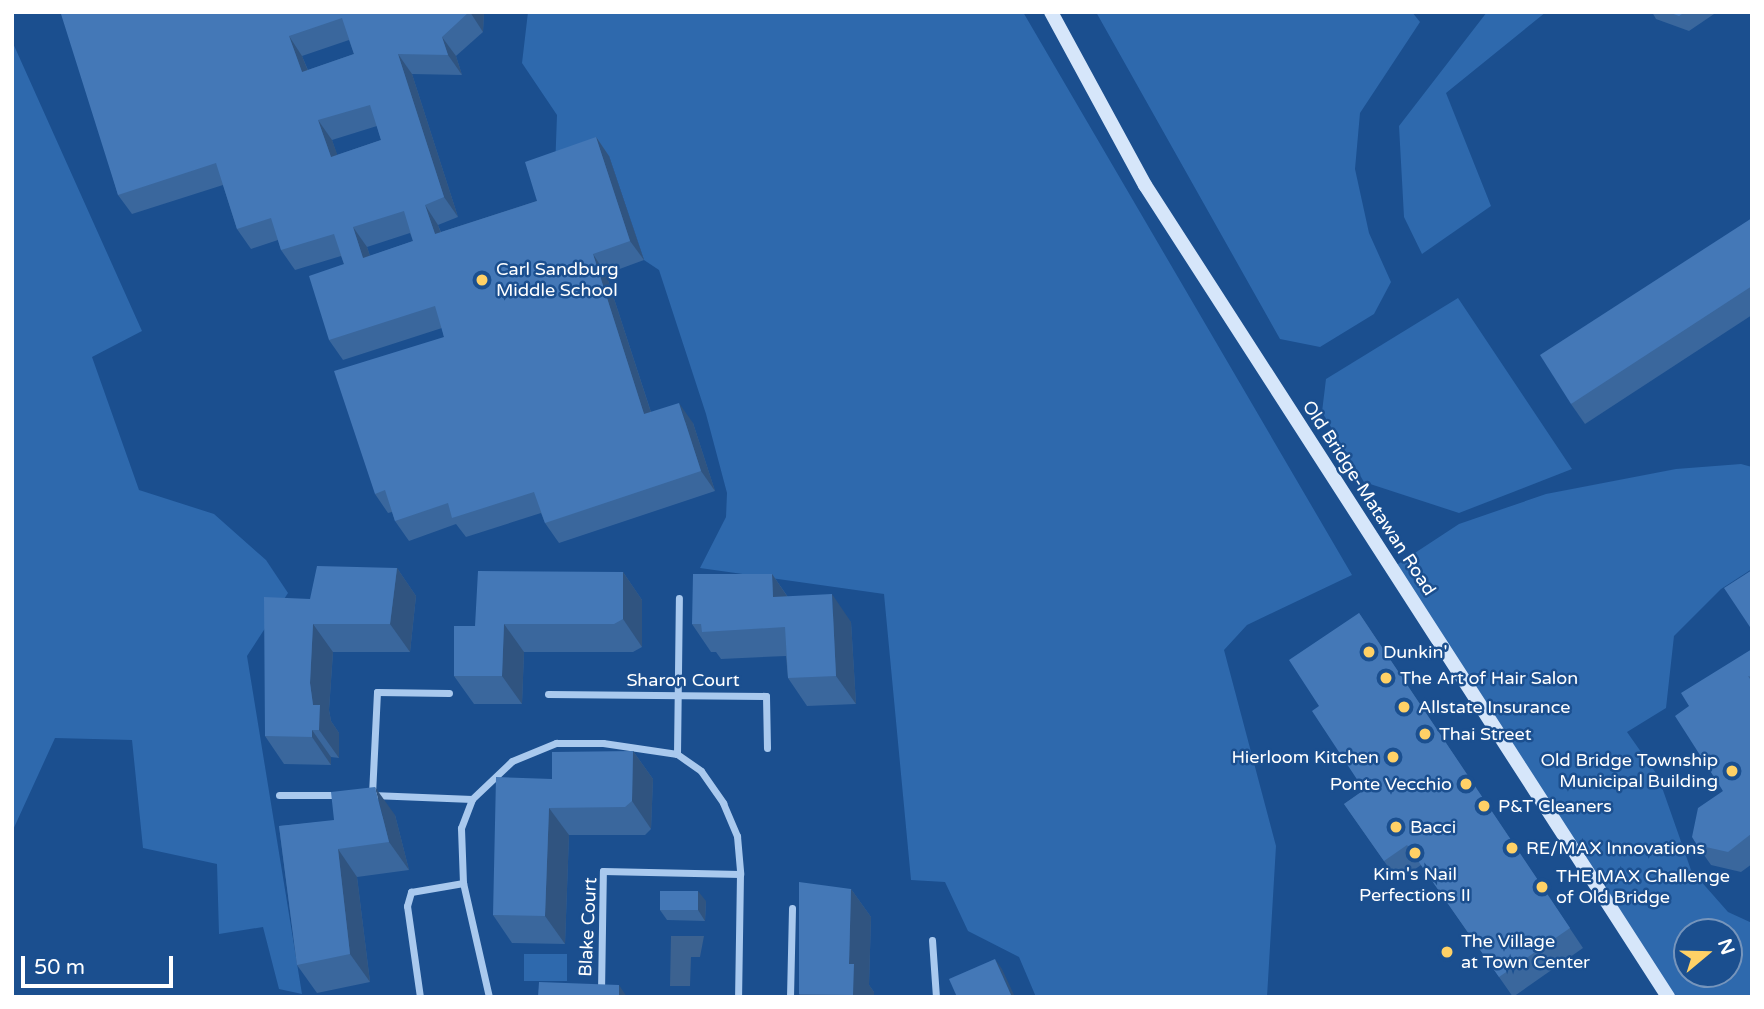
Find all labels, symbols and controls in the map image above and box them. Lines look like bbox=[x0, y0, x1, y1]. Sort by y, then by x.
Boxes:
place label: Carl Sandburg Middle School bbox=[496, 259, 619, 302]
marker: Carl Sandburg Middle School bbox=[474, 272, 490, 288]
street label: Old Bridge-Matawan Road bbox=[1298, 396, 1440, 600]
place label: Dunkin' bbox=[1383, 641, 1448, 663]
marker: Dunkin' bbox=[1361, 644, 1377, 660]
place label: The Art of Hair Salon bbox=[1400, 667, 1578, 689]
street label: Sharon Court bbox=[626, 669, 740, 691]
marker: The Art of Hair Salon bbox=[1378, 670, 1394, 686]
place label: Allstate Insurance bbox=[1418, 696, 1570, 718]
marker: Allstate Insurance bbox=[1396, 699, 1412, 715]
place label: Thai Street bbox=[1439, 723, 1532, 745]
marker: Thai Street bbox=[1417, 726, 1433, 742]
place label: Hierloom Kitchen bbox=[1231, 746, 1379, 768]
marker: Hierloom Kitchen bbox=[1385, 749, 1401, 765]
place label: Old Bridge Township Municipal Building bbox=[1540, 750, 1718, 792]
marker: Old Bridge Township Municipal Building bbox=[1724, 763, 1740, 779]
place label: Ponte Vecchio bbox=[1330, 773, 1452, 795]
marker: Ponte Vecchio bbox=[1458, 776, 1474, 792]
place label: P&T Cleaners bbox=[1498, 795, 1612, 817]
marker: P&T Cleaners bbox=[1476, 798, 1492, 814]
place label: Bacci bbox=[1410, 816, 1456, 838]
marker: Bacci bbox=[1388, 819, 1404, 835]
place label: RE/MAX Innovations bbox=[1526, 837, 1705, 859]
marker: RE/MAX Innovations bbox=[1504, 840, 1520, 856]
marker: Kim's Nail Perfections II bbox=[1407, 845, 1423, 861]
place label: Kim's Nail Perfections II bbox=[1359, 864, 1471, 906]
place label: THE MAX Challenge of Old Bridge bbox=[1556, 866, 1730, 908]
street label: Blake Court bbox=[575, 877, 601, 977]
marker: THE MAX Challenge of Old Bridge bbox=[1534, 879, 1550, 895]
north arrow bbox=[1673, 918, 1743, 988]
place label: The Village at Town Center bbox=[1461, 931, 1590, 974]
text: N bbox=[1713, 936, 1739, 958]
scale bar bbox=[24, 942, 177, 986]
marker: The Village at Town Center bbox=[1439, 944, 1455, 960]
text: 50 m bbox=[34, 955, 85, 980]

